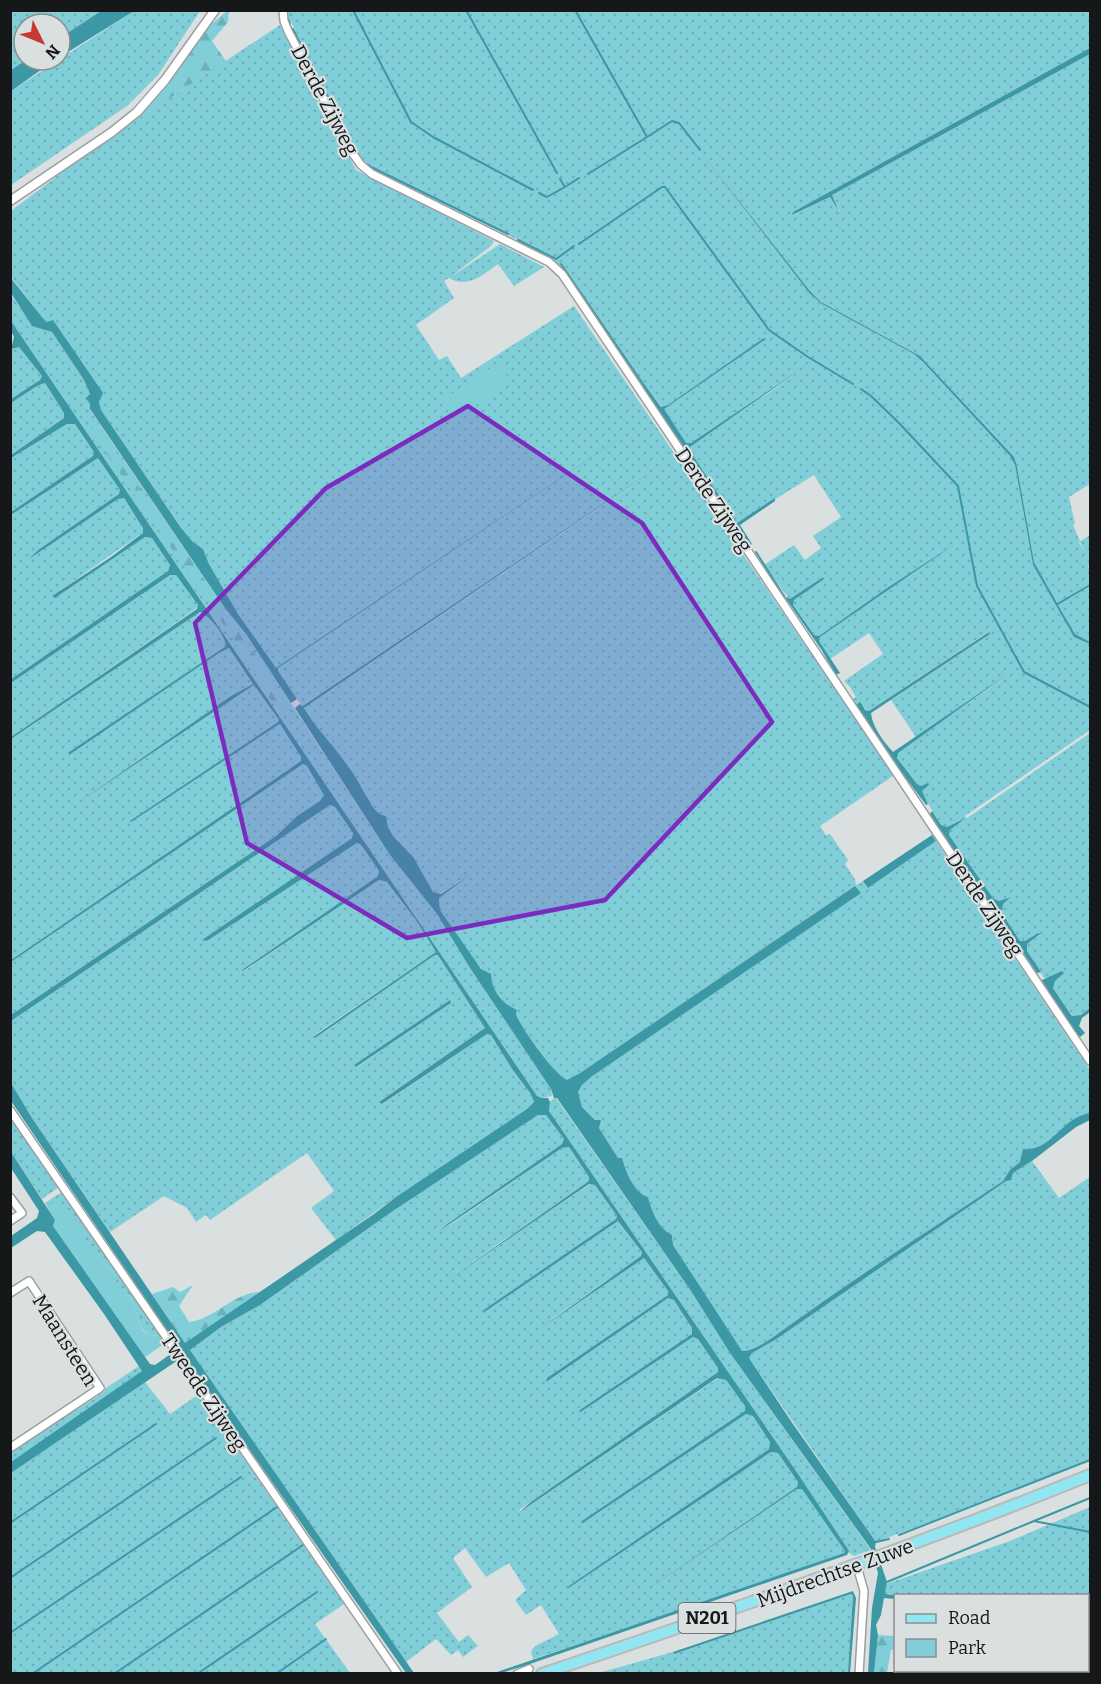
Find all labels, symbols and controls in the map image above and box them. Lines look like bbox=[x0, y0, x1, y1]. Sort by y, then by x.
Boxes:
north arrow bbox=[12, 12, 72, 72]
text: N bbox=[41, 41, 64, 63]
street label: Derde Zijweg bbox=[285, 41, 364, 160]
street label: Derde Zijweg bbox=[669, 443, 758, 557]
street label: Derde Zijweg bbox=[940, 847, 1029, 961]
street label: Maansteen bbox=[28, 1290, 103, 1390]
street label: Tweede Zijweg bbox=[155, 1329, 252, 1456]
street label: Mijdrechtse Zuwe bbox=[753, 1534, 917, 1613]
legend bbox=[894, 1594, 1089, 1672]
road number: N201 bbox=[678, 1603, 736, 1633]
text: Road bbox=[948, 1607, 991, 1629]
text: Park bbox=[948, 1637, 987, 1659]

